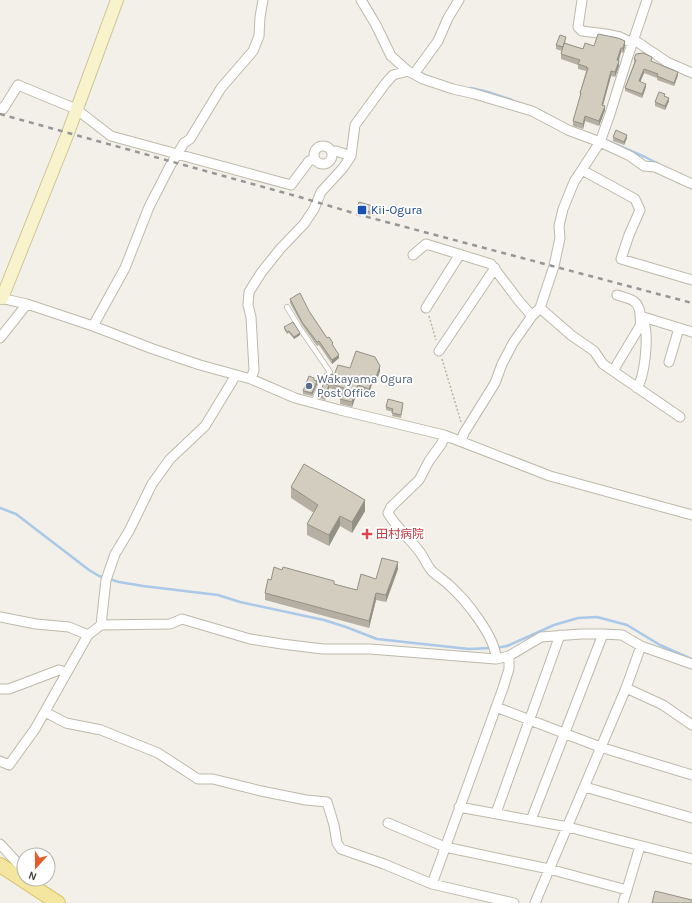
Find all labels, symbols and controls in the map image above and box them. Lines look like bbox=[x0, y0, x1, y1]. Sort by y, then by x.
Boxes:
place label: Kii-Ogura bbox=[371, 203, 422, 217]
marker: Kii-Ogura bbox=[356, 204, 368, 216]
place label: Wakayama Ogura Post Office bbox=[317, 372, 413, 400]
marker: Wakayama Ogura Post Office bbox=[304, 381, 314, 391]
place label: 田村病院 bbox=[376, 527, 424, 541]
marker: 田村病院 bbox=[361, 528, 373, 540]
north arrow bbox=[16, 847, 56, 887]
text: N bbox=[27, 868, 39, 883]

